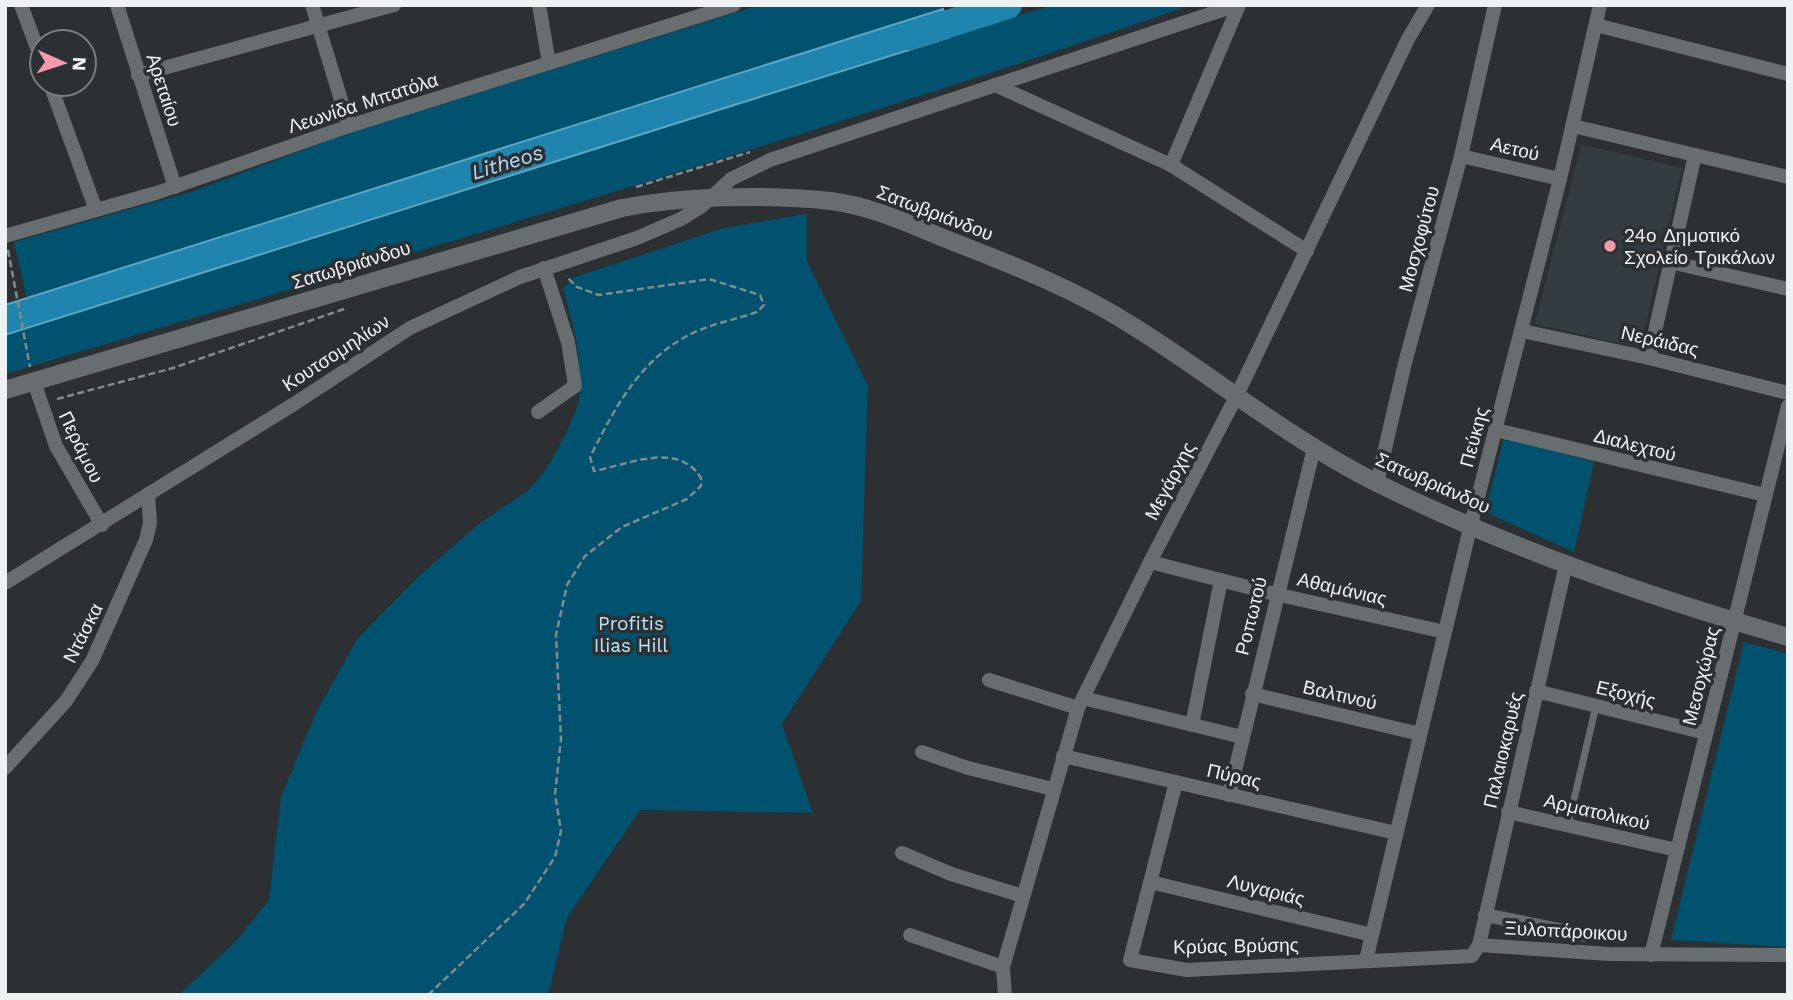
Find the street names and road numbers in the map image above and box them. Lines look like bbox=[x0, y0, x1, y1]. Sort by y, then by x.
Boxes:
street label: Αρεταίου bbox=[141, 51, 187, 129]
street label: Λεωνίδα Μπατόλα bbox=[285, 68, 441, 138]
street label: Αετού bbox=[1488, 132, 1542, 166]
street label: Σατωβριάνδου bbox=[874, 180, 996, 246]
street label: Μοσχοφύτου bbox=[1394, 183, 1444, 295]
street label: Σατωβριάνδου bbox=[289, 236, 413, 294]
street label: Κουτσομηλίων bbox=[278, 310, 394, 396]
street label: Νεράιδας bbox=[1619, 321, 1701, 361]
street label: Πεύκης bbox=[1455, 404, 1493, 470]
street label: Περάμου bbox=[54, 407, 108, 487]
street label: Διαλεχτού bbox=[1591, 424, 1679, 466]
street label: Μεγάρχης bbox=[1140, 438, 1200, 524]
street label: Σατωβριάνδου bbox=[1372, 448, 1494, 518]
street label: Αθαμάνιας bbox=[1295, 568, 1389, 610]
street label: Ροπωτού bbox=[1230, 574, 1272, 658]
street label: Ντάσκα bbox=[58, 599, 108, 667]
street label: Μεσοχώρας bbox=[1678, 624, 1724, 728]
street label: Βαλτινού bbox=[1301, 675, 1379, 715]
street label: Εξοχής bbox=[1594, 676, 1658, 712]
street label: Παλαιοκαρυές bbox=[1478, 690, 1528, 810]
street label: Πύρας bbox=[1205, 759, 1263, 793]
street label: Αρματολικού bbox=[1542, 789, 1652, 835]
street label: Λυγαριάς bbox=[1225, 869, 1307, 911]
street label: Ξυλοπάροικου bbox=[1504, 916, 1628, 946]
street label: Κρύας Βρύσης bbox=[1173, 933, 1299, 959]

